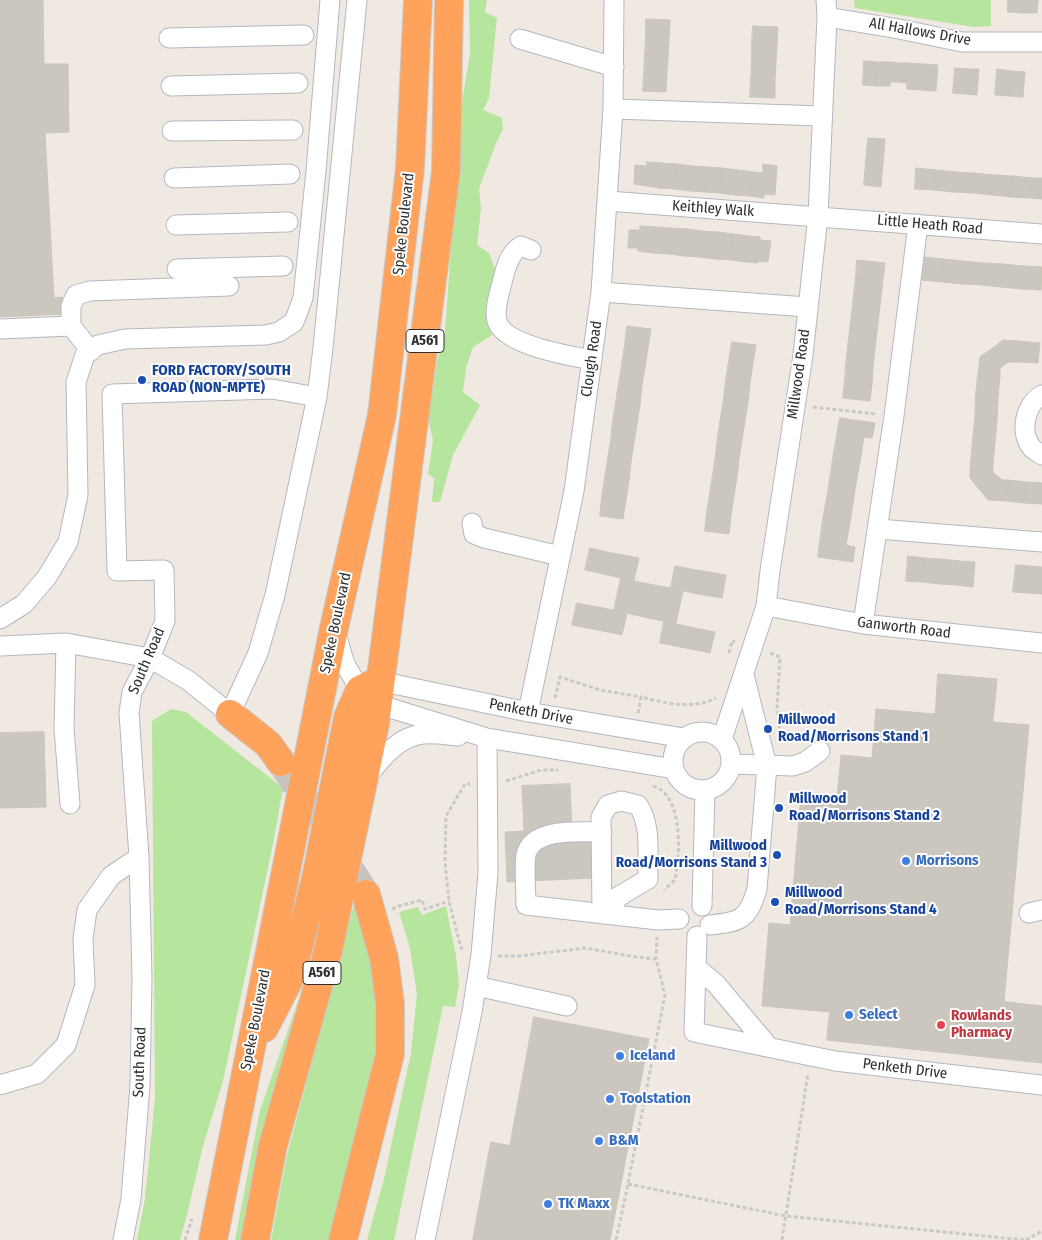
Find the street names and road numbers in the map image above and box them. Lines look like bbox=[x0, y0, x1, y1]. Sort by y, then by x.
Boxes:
street label: All Hallows Drive bbox=[868, 14, 972, 50]
street label: Speke Boulevard bbox=[390, 172, 418, 276]
street label: Keithley Walk bbox=[671, 197, 755, 221]
street label: Little Heath Road bbox=[876, 211, 984, 239]
street label: Clough Road bbox=[578, 320, 606, 398]
street label: Millwood Road bbox=[784, 328, 814, 420]
road number: A561 bbox=[406, 330, 444, 352]
street label: Speke Boulevard bbox=[317, 571, 355, 675]
street label: Ganworth Road bbox=[856, 613, 952, 643]
street label: South Road bbox=[125, 625, 169, 697]
street label: Penketh Drive bbox=[488, 695, 574, 729]
road number: A561 bbox=[303, 961, 341, 984]
street label: Speke Boulevard bbox=[237, 968, 275, 1072]
street label: South Road bbox=[130, 1026, 150, 1098]
street label: Penketh Drive bbox=[862, 1055, 948, 1083]

